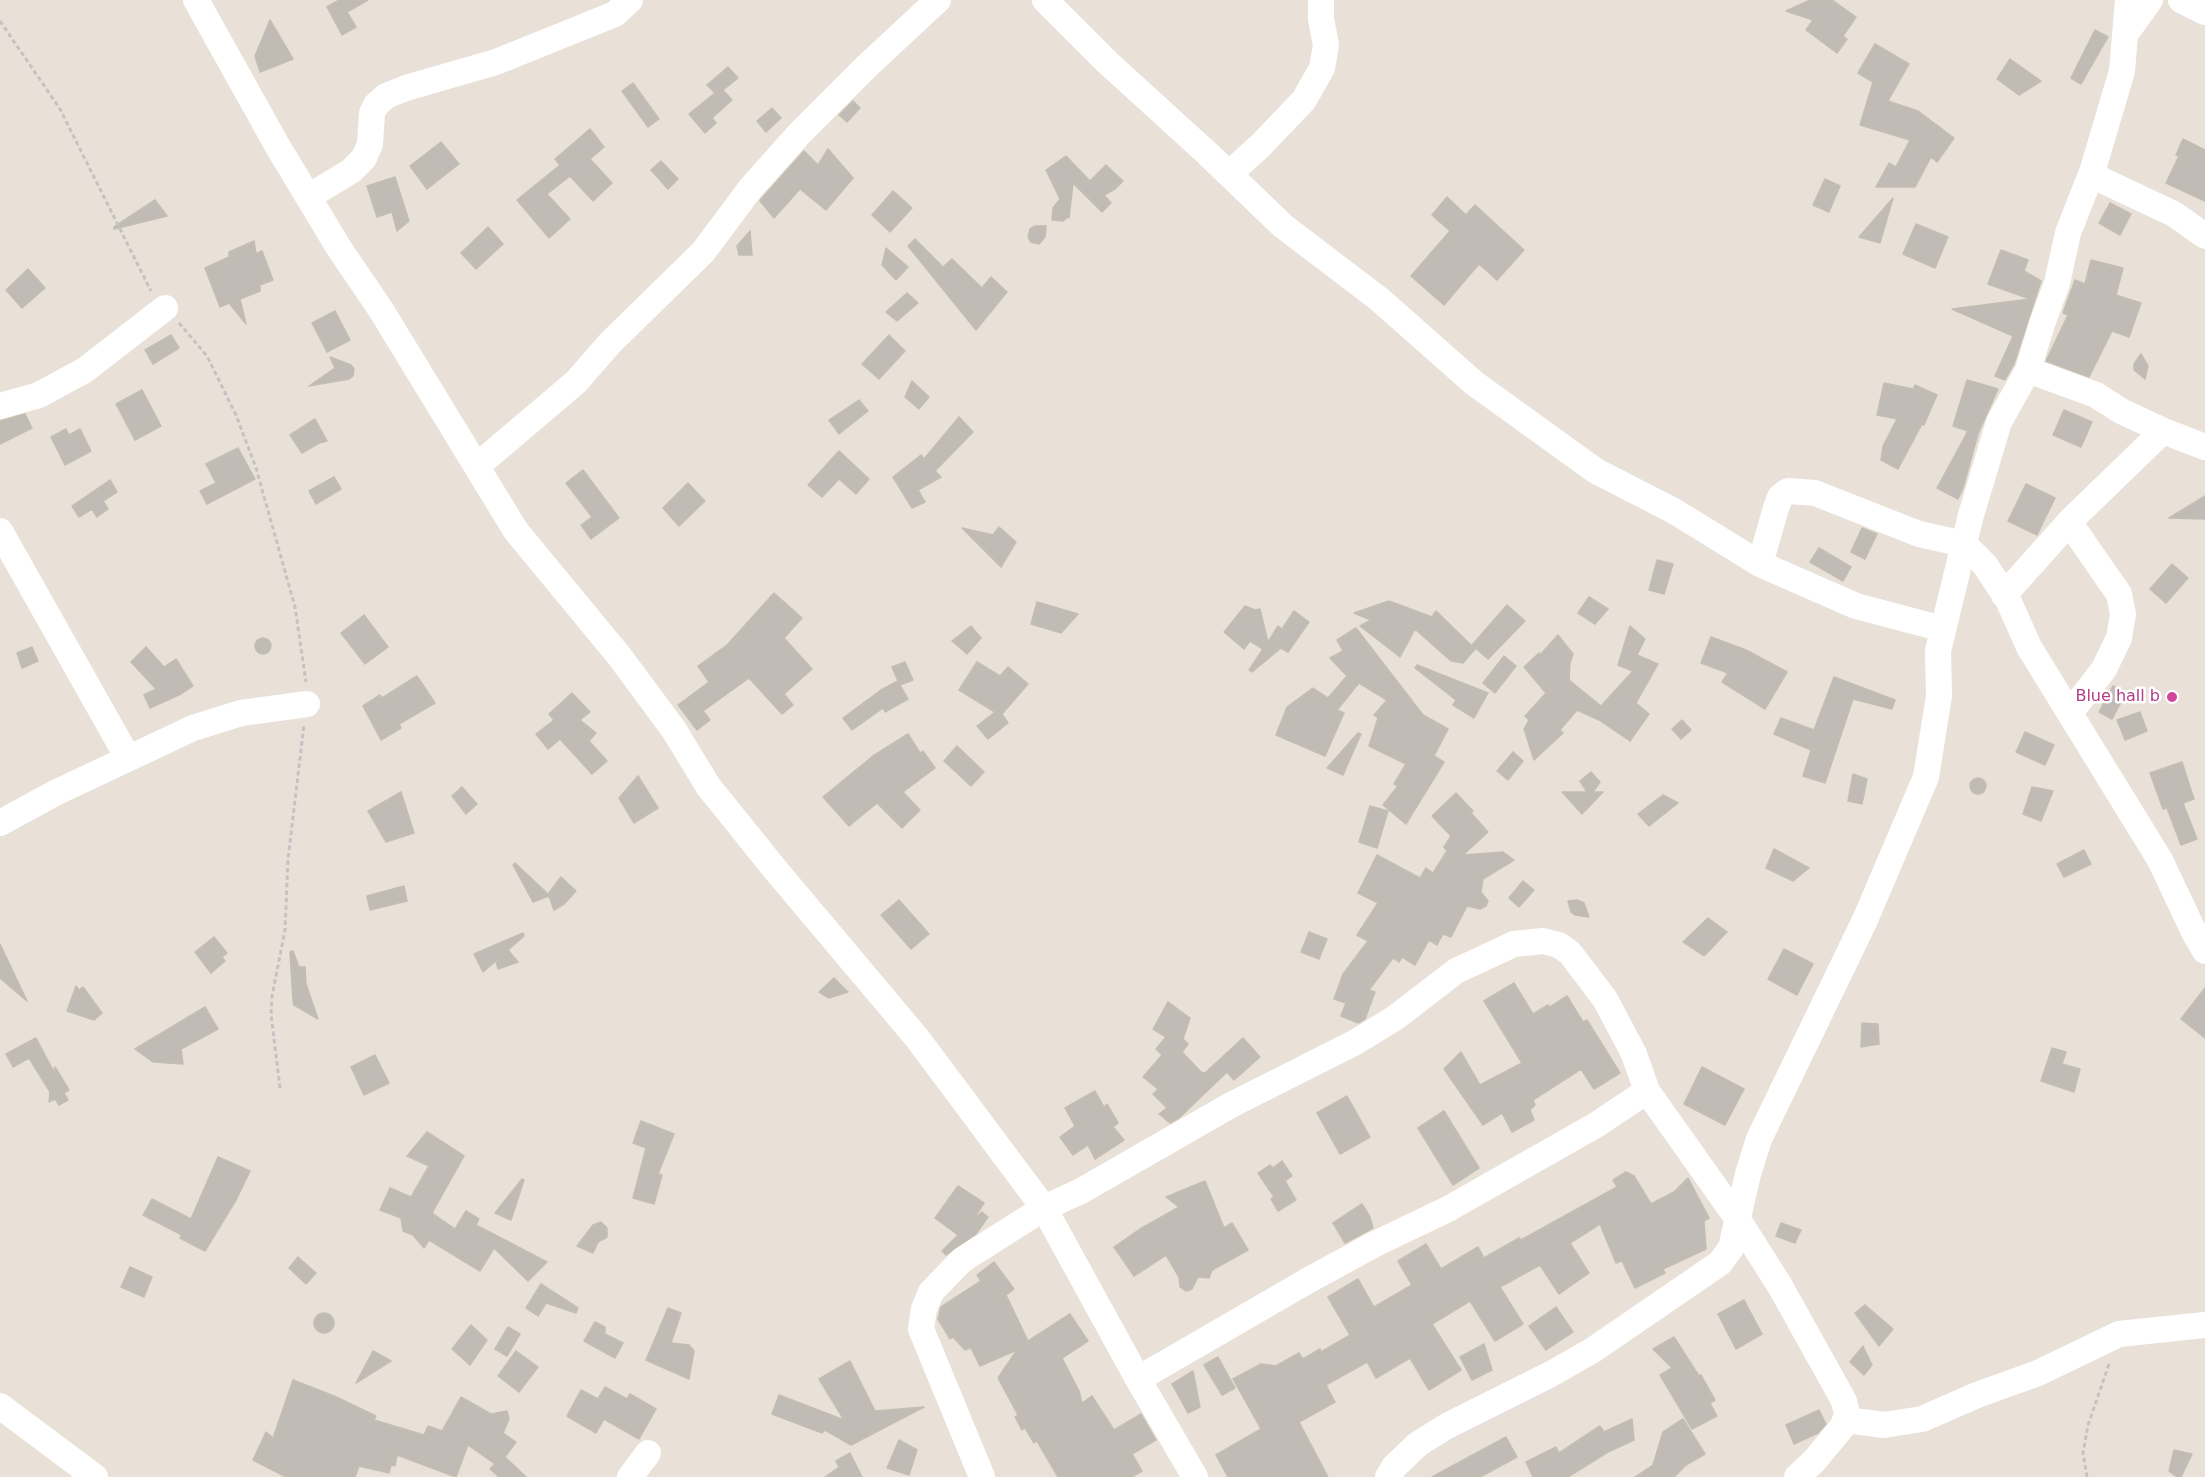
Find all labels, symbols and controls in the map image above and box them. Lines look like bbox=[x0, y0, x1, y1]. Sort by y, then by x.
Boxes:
place label: Blue hall b bbox=[2075, 687, 2160, 707]
marker: Blue hall b bbox=[2165, 690, 2179, 704]

